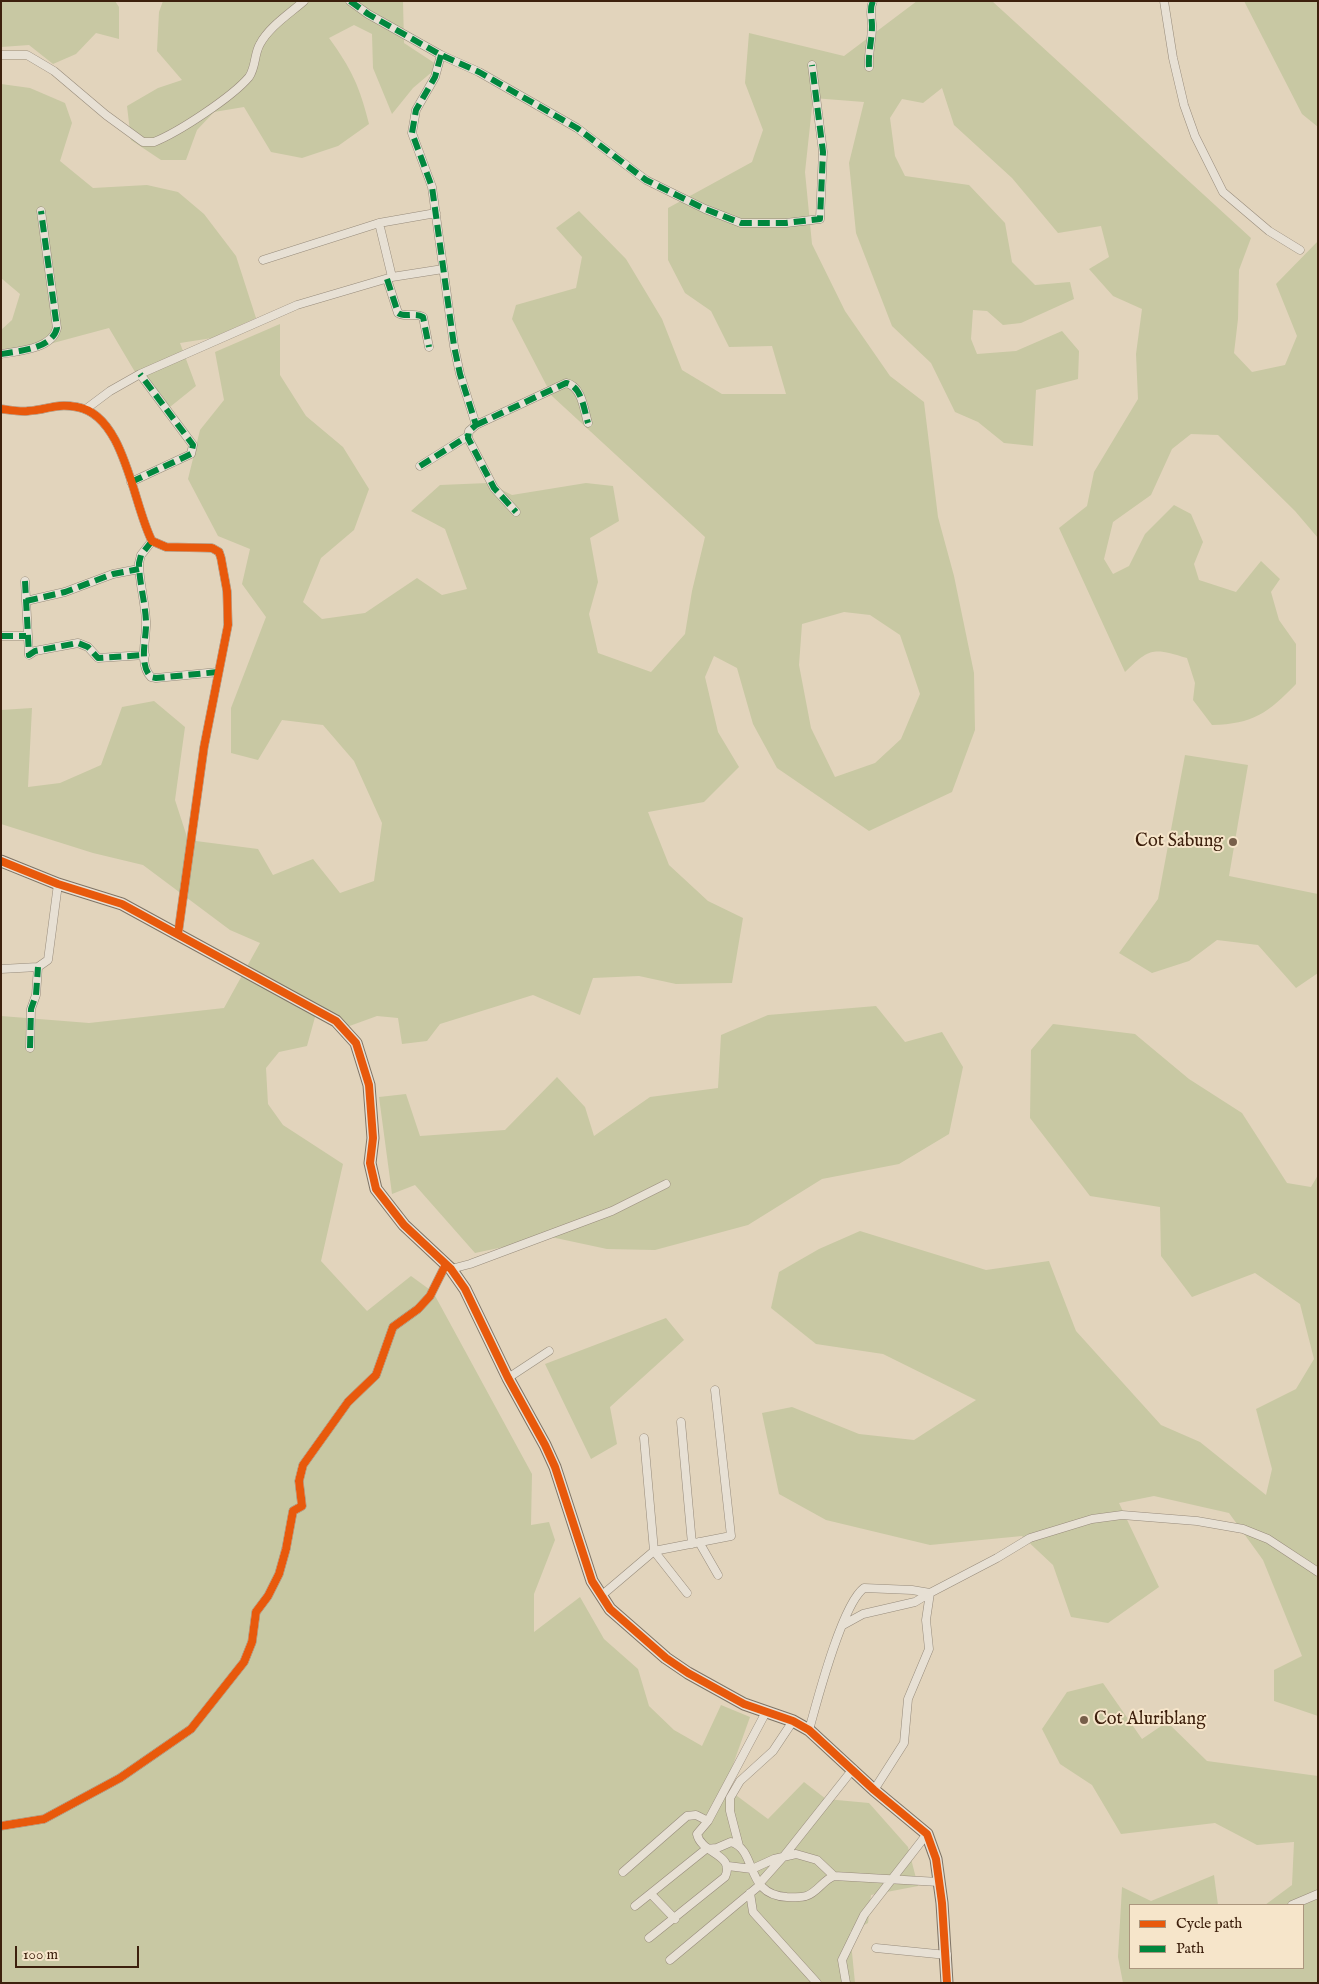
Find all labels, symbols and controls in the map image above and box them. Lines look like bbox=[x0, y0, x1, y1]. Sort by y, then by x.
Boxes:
place label: Cot Sabung bbox=[1135, 831, 1223, 853]
marker: Cot Sabung bbox=[1227, 836, 1239, 848]
place label: Cot Aluriblang bbox=[1094, 1709, 1206, 1731]
marker: Cot Aluriblang bbox=[1078, 1714, 1090, 1726]
legend bbox=[1129, 1904, 1304, 1969]
text: Cycle path bbox=[1176, 1914, 1242, 1933]
scale bar bbox=[18, 1936, 141, 1968]
text: Path bbox=[1176, 1939, 1204, 1958]
text: 100 m bbox=[23, 1945, 58, 1964]

